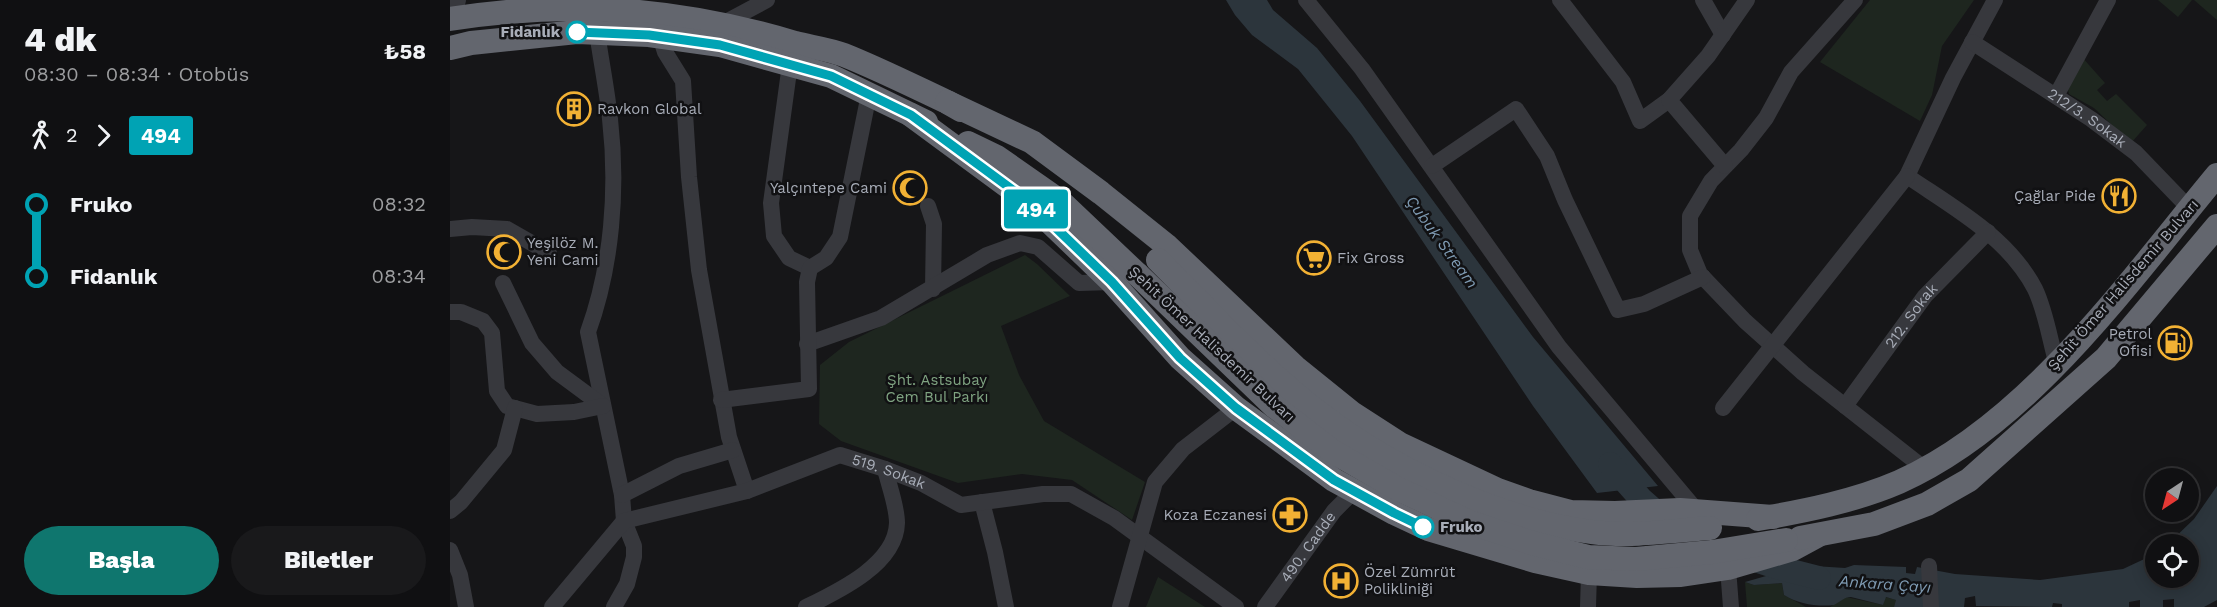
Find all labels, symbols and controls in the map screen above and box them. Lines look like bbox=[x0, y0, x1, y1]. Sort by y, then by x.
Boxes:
text: 4 dk bbox=[24, 20, 96, 59]
marker: Fidanlık bbox=[566, 21, 588, 43]
place label: Fidanlık bbox=[500, 23, 561, 41]
text: ₺58 bbox=[384, 39, 426, 64]
text: 08:30 – 08:34 · Otobüs bbox=[24, 62, 249, 86]
street label: 212/3. Sokak bbox=[2044, 84, 2130, 152]
building icon: Ravkon Global bbox=[556, 91, 592, 127]
place label: Ravkon Global bbox=[597, 100, 702, 118]
icon: walk bbox=[24, 119, 57, 152]
icon: forward bbox=[87, 119, 120, 152]
text: 2 bbox=[66, 123, 78, 147]
text: 494 bbox=[141, 123, 181, 148]
mosque icon: Yalçıntepe Cami bbox=[892, 170, 928, 206]
restaurant icon: Çağlar Pide bbox=[2101, 178, 2137, 214]
place label: Yalçıntepe Cami bbox=[770, 179, 887, 197]
place label: Çağlar Pide bbox=[2014, 187, 2096, 205]
line badge: 494 bbox=[1002, 190, 1070, 228]
text: Fruko bbox=[70, 192, 132, 217]
text: 08:32 bbox=[372, 192, 426, 216]
water label: Çubuk Stream bbox=[1402, 192, 1482, 292]
street label: Şehit Ömer Halisdemir Bulvarı bbox=[2044, 196, 2202, 374]
text: 494 bbox=[1016, 197, 1056, 222]
mosque icon: Yeşilöz M. Yeni Cami bbox=[486, 234, 522, 270]
place label: Yeşilöz M. Yeni Cami bbox=[527, 234, 599, 269]
supermarket icon: Fix Gross bbox=[1296, 240, 1332, 276]
place label: Fix Gross bbox=[1337, 249, 1405, 267]
street label: Şehit Ömer Halisdemir Bulvarı bbox=[1125, 262, 1299, 426]
text: Fidanlık bbox=[70, 264, 157, 289]
text: 08:34 bbox=[371, 264, 426, 288]
street label: 212. Sokak bbox=[1881, 279, 1942, 352]
place label: Petrol Ofisi bbox=[2109, 325, 2152, 360]
fuel station icon: Petrol Ofisi bbox=[2157, 325, 2193, 361]
park label: Şht. Astsubay Cem Bul Parkı bbox=[886, 371, 988, 406]
street label: 519. Sokak bbox=[850, 450, 929, 493]
north arrow bbox=[2145, 468, 2199, 522]
map controls bbox=[2145, 468, 2199, 588]
pharmacy icon: Koza Eczanesi bbox=[1272, 497, 1308, 533]
place label: Koza Eczanesi bbox=[1164, 506, 1267, 524]
street label: 490. Cadde bbox=[1277, 508, 1340, 586]
marker: Fruko bbox=[1412, 516, 1434, 538]
place label: Fruko bbox=[1440, 518, 1483, 536]
button: Başla bbox=[24, 526, 219, 595]
button: Biletler bbox=[231, 526, 426, 595]
button: locate bbox=[2145, 534, 2199, 588]
hospital icon: Özel Zümrüt Polikliniği bbox=[1323, 563, 1359, 599]
place label: Özel Zümrüt Polikliniği bbox=[1364, 563, 1456, 598]
water label: Ankara Çayı bbox=[1837, 571, 1932, 597]

